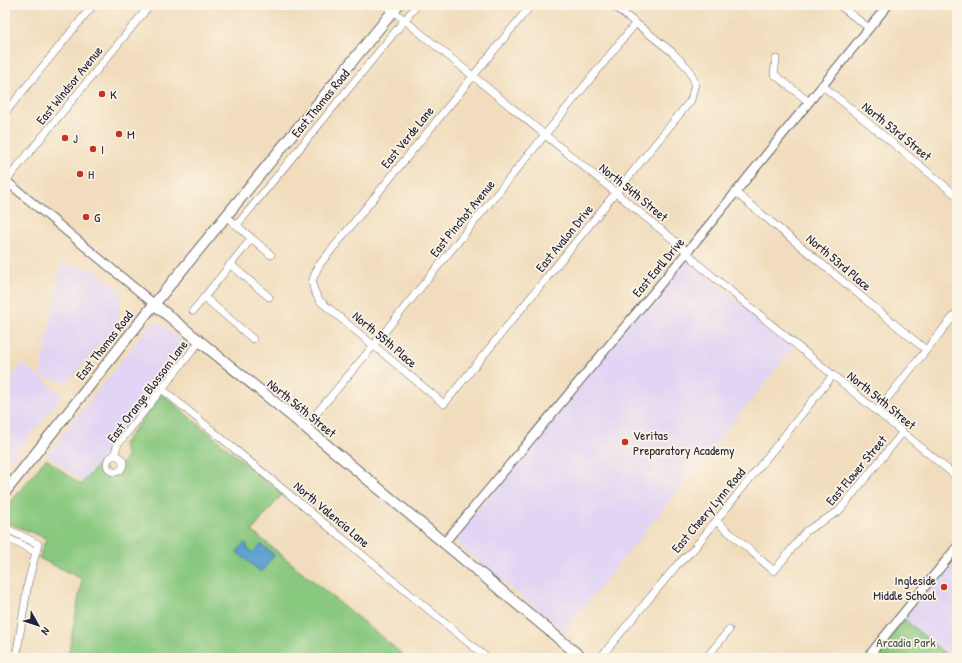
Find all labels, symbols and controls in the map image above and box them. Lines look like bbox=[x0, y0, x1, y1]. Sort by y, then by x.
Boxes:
street label: East Windsor Avenue bbox=[32, 42, 106, 128]
street label: East Thomas Road bbox=[287, 65, 353, 141]
place label: K bbox=[110, 85, 117, 103]
marker: K bbox=[97, 89, 107, 99]
street label: North 53rd Street bbox=[858, 97, 936, 165]
street label: East Verde Lane bbox=[376, 102, 438, 172]
place label: M bbox=[127, 125, 135, 143]
place label: J bbox=[73, 129, 78, 147]
marker: M bbox=[114, 129, 124, 139]
marker: J bbox=[60, 133, 70, 143]
place label: I bbox=[101, 140, 104, 158]
marker: I bbox=[88, 144, 98, 154]
street label: North 54th Street bbox=[596, 159, 673, 226]
place label: H bbox=[88, 165, 94, 183]
marker: H bbox=[75, 169, 85, 179]
street label: East Pinchot Avenue bbox=[425, 176, 499, 260]
street label: East Avalon Drive bbox=[531, 200, 597, 276]
place label: G bbox=[94, 208, 101, 226]
marker: G bbox=[81, 212, 91, 222]
street label: North 53rd Place bbox=[803, 230, 875, 294]
street label: East Earll Drive bbox=[628, 234, 688, 300]
street label: East Thomas Road bbox=[71, 307, 137, 383]
street label: North 55th Place bbox=[349, 307, 421, 371]
street label: East Orange Blossom Lane bbox=[103, 336, 191, 446]
street label: North 54th Street bbox=[844, 367, 921, 434]
street label: North 56th Street bbox=[264, 375, 341, 442]
place label: Veritas Preparatory Academy bbox=[633, 426, 735, 459]
street label: East Flower Street bbox=[821, 431, 891, 509]
marker: Veritas Preparatory Academy bbox=[620, 437, 630, 447]
street label: East Cheery Lynn Road bbox=[667, 464, 749, 556]
street label: North Valencia Lane bbox=[290, 477, 374, 551]
place label: Ingleside Middle School bbox=[873, 571, 937, 604]
marker: Ingleside Middle School bbox=[939, 582, 949, 592]
north arrow bbox=[18, 605, 58, 645]
text: N bbox=[38, 625, 53, 638]
park label: Arcadia Park bbox=[876, 633, 936, 651]

